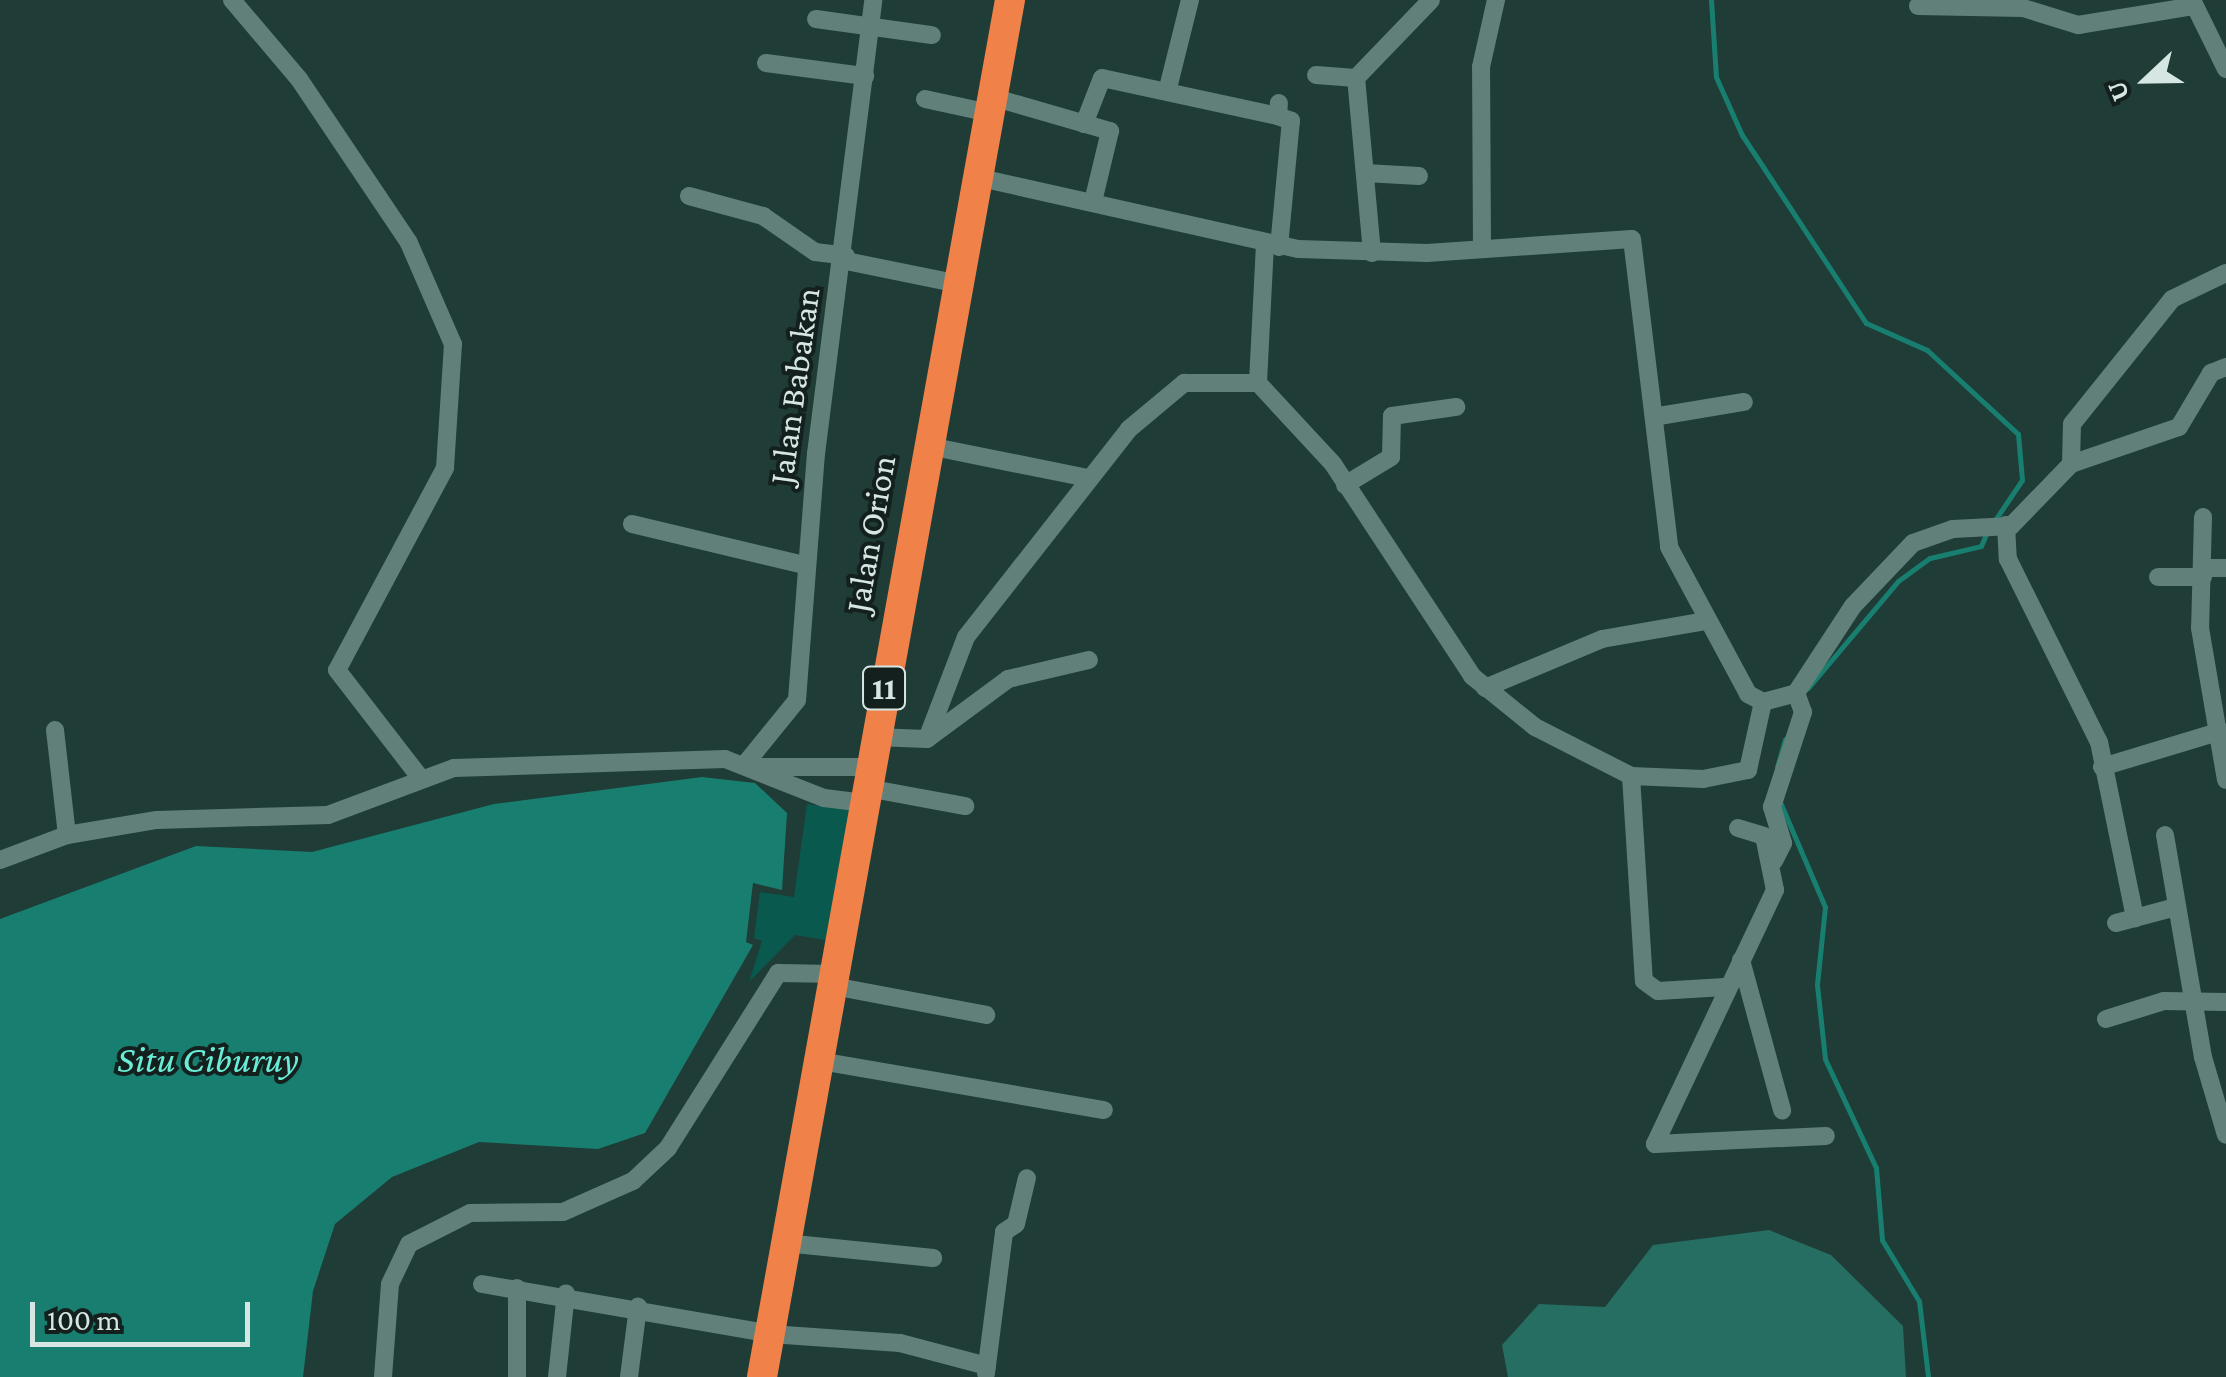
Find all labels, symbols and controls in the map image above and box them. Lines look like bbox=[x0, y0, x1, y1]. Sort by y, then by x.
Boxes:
north arrow bbox=[2096, 30, 2196, 130]
text: U bbox=[2100, 77, 2136, 106]
street label: Jalan Babakan bbox=[760, 285, 830, 487]
street label: Jalan Orion bbox=[837, 452, 905, 616]
road number: 11 bbox=[862, 661, 906, 715]
water label: Situ Ciburuy bbox=[117, 1037, 299, 1083]
scale bar bbox=[35, 1282, 255, 1344]
text: 100 m bbox=[47, 1303, 121, 1336]

